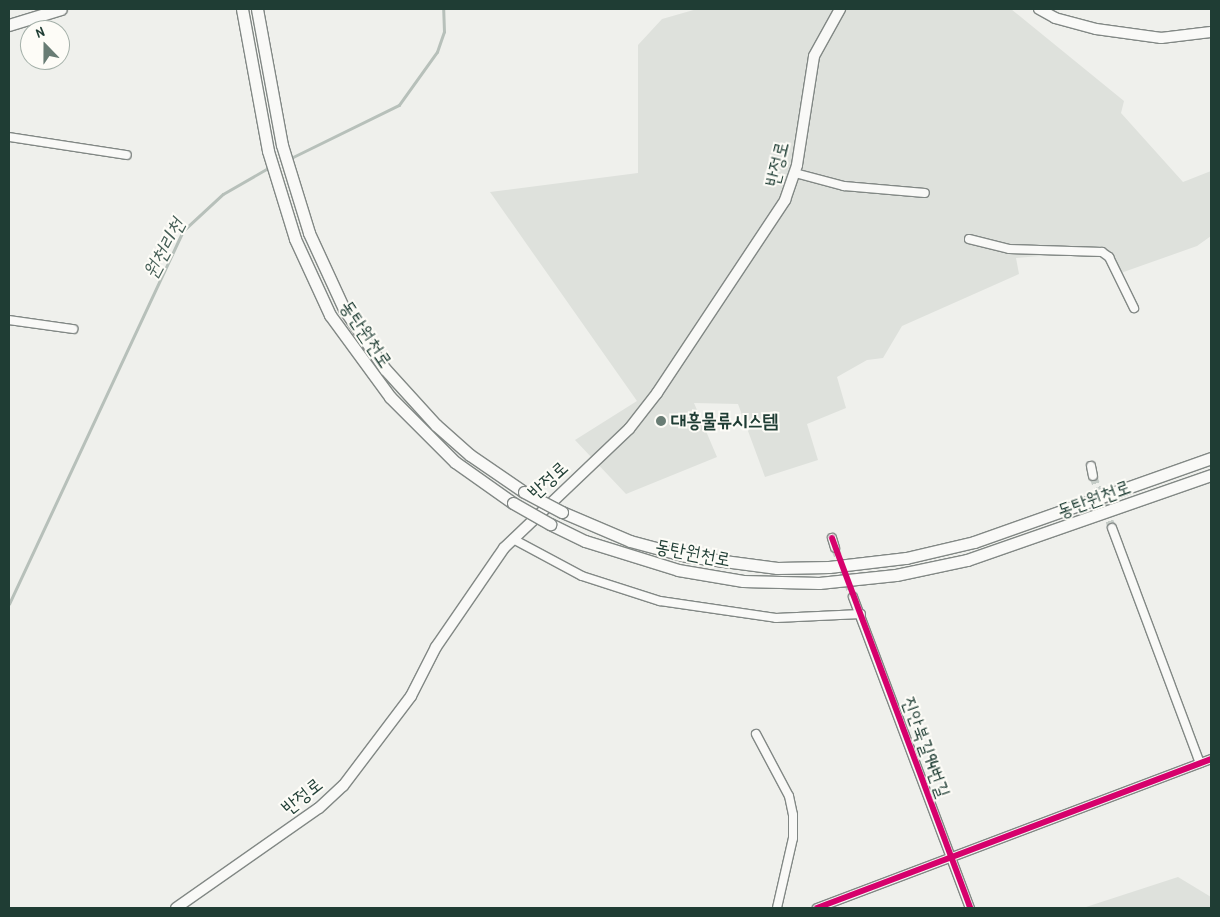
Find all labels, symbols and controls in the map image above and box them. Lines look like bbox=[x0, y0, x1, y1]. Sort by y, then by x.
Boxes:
north arrow bbox=[20, 20, 70, 70]
text: N bbox=[33, 21, 47, 42]
street label: 반정로 bbox=[760, 139, 794, 189]
water label: 원천리천 bbox=[137, 214, 189, 282]
street label: 동탄원천로 bbox=[335, 296, 397, 372]
place label: 대흥물류시스템 bbox=[671, 410, 778, 432]
marker: 대흥물류시스템 bbox=[655, 415, 667, 427]
street label: 반정로 bbox=[523, 456, 573, 504]
street label: 동탄원천로 bbox=[1054, 475, 1134, 523]
street label: 동탄원천로 bbox=[653, 535, 733, 571]
street label: 진안북길94번길 bbox=[897, 693, 955, 801]
street label: 반정로 bbox=[277, 773, 327, 819]

